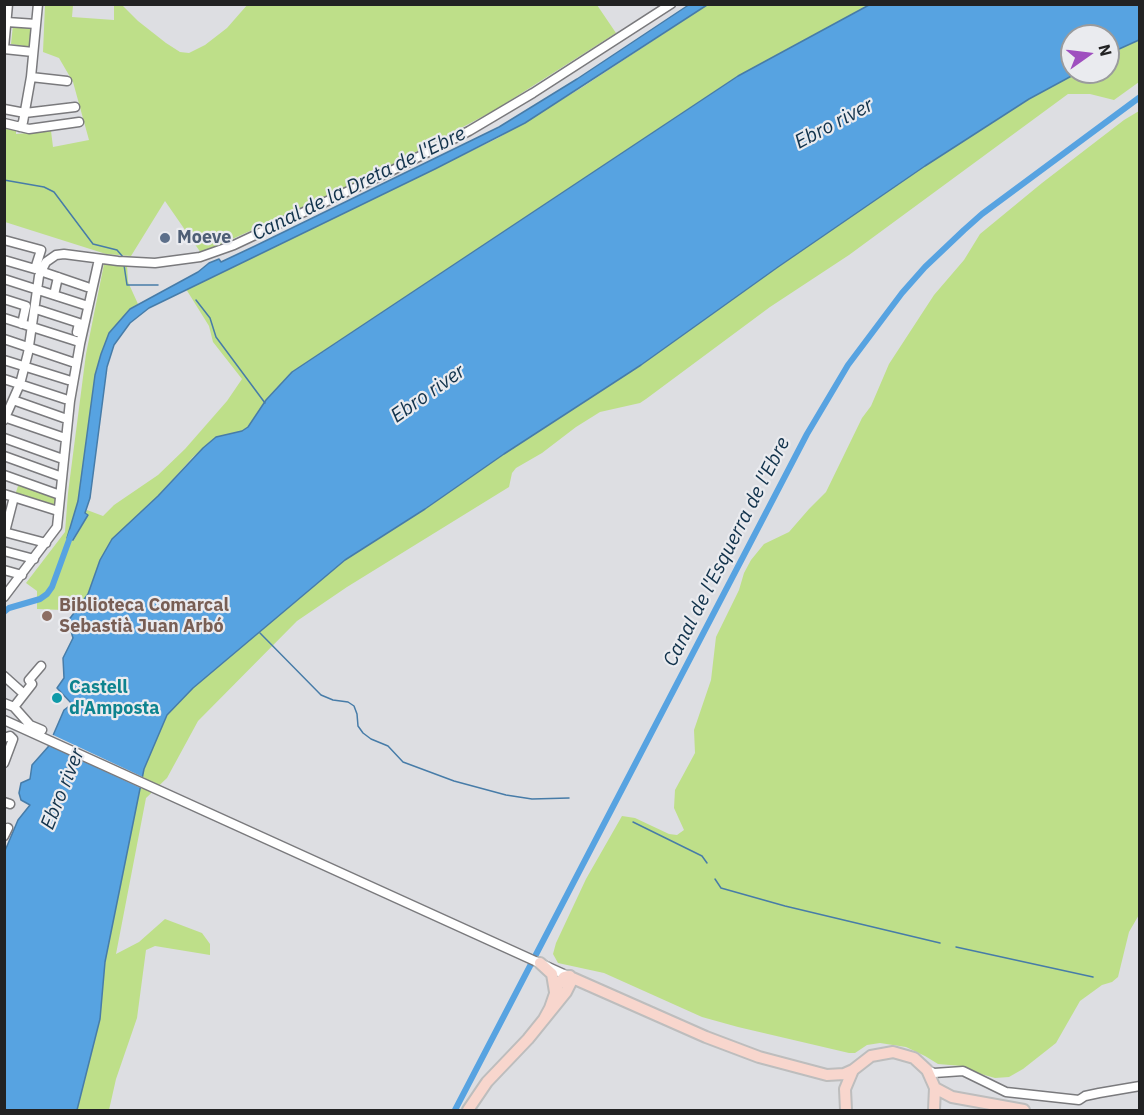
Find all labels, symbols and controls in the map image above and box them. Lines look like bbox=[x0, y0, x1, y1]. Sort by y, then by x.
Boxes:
north arrow bbox=[1060, 24, 1120, 84]
text: N bbox=[1094, 42, 1117, 58]
water label: Ebro river bbox=[791, 93, 877, 155]
water label: Canal de la Dreta de l'Ebre bbox=[248, 122, 470, 246]
place label: Moeve bbox=[177, 227, 231, 249]
marker: Moeve bbox=[158, 231, 172, 245]
water label: Ebro river bbox=[386, 360, 470, 428]
water label: Canal de l'Esquerra de l'Ebre bbox=[659, 433, 795, 671]
place label: Biblioteca Comarcal Sebastià Juan Arbó bbox=[59, 595, 229, 638]
marker: Biblioteca Comarcal Sebastià Juan Arbó bbox=[40, 609, 54, 623]
place label: Castell d'Amposta bbox=[69, 677, 159, 720]
marker: Castell d'Amposta bbox=[50, 691, 64, 705]
water label: Ebro river bbox=[36, 745, 90, 833]

